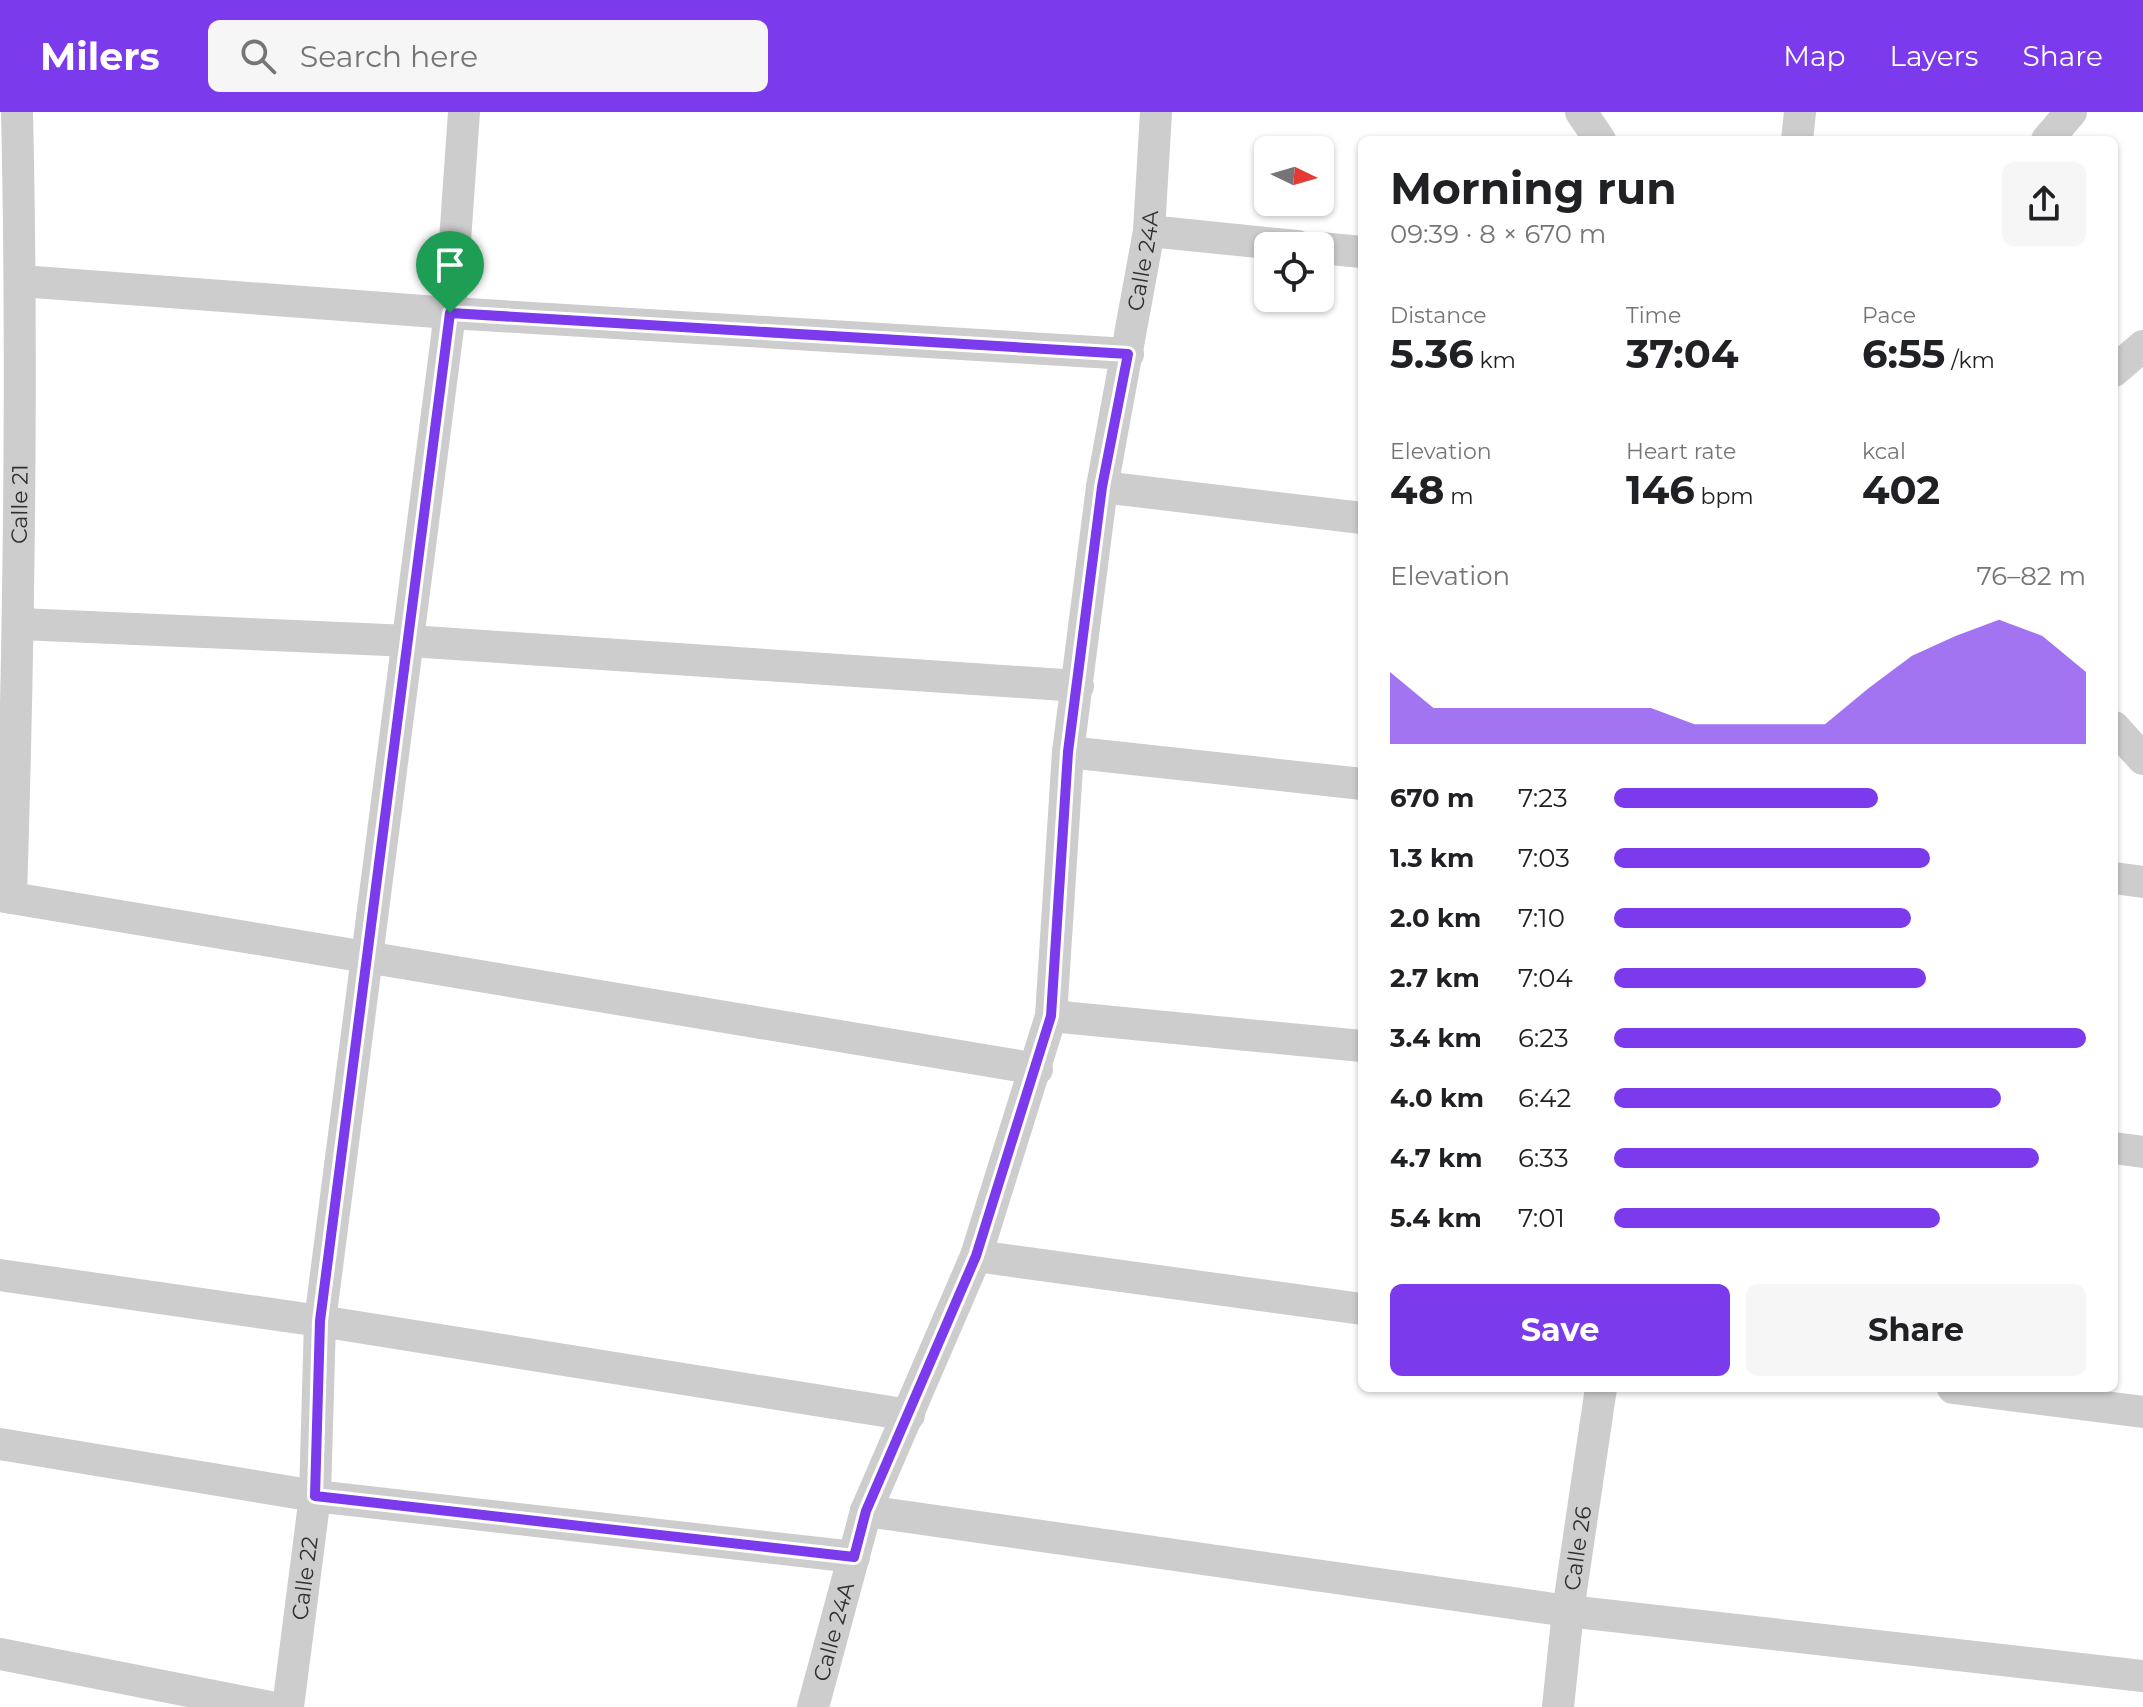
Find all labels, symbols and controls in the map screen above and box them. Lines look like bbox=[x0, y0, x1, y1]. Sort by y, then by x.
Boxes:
search box bbox=[208, 20, 768, 92]
text: Milers bbox=[40, 33, 160, 80]
icon: search bbox=[236, 34, 280, 78]
text: Search here bbox=[300, 38, 478, 75]
text: Map bbox=[1783, 39, 1846, 73]
text: Layers bbox=[1890, 39, 1979, 73]
text: Share bbox=[2023, 39, 2103, 73]
north arrow bbox=[1254, 136, 1334, 216]
map controls bbox=[1254, 136, 1334, 312]
text: Morning run bbox=[1390, 161, 1677, 215]
button: share bbox=[2002, 162, 2086, 246]
street label: Calle 24A bbox=[1121, 209, 1164, 313]
text: 09:39 · 8 × 670 m bbox=[1390, 218, 1606, 250]
pin bbox=[416, 231, 484, 313]
button: locate bbox=[1254, 232, 1334, 312]
icon: arrive bbox=[428, 243, 472, 287]
text: Distance bbox=[1390, 302, 1487, 329]
text: Time bbox=[1626, 302, 1681, 329]
text: Pace bbox=[1862, 302, 1916, 329]
text: 5.36 bbox=[1390, 329, 1474, 378]
text: 37:04 bbox=[1626, 329, 1739, 378]
text: 6:55 bbox=[1862, 329, 1945, 378]
text: km bbox=[1474, 347, 1516, 374]
text: /km bbox=[1945, 347, 1995, 374]
text: Elevation bbox=[1390, 438, 1492, 465]
text: Heart rate bbox=[1626, 438, 1736, 465]
text: kcal bbox=[1862, 438, 1906, 465]
street label: Calle 21 bbox=[5, 464, 33, 544]
text: 48 bbox=[1390, 465, 1444, 514]
text: 146 bbox=[1626, 465, 1695, 514]
text: 402 bbox=[1862, 465, 1940, 514]
text: m bbox=[1444, 483, 1473, 510]
text: bpm bbox=[1695, 483, 1754, 510]
text: Elevation bbox=[1390, 560, 1510, 592]
text: 76–82 m bbox=[1976, 560, 2086, 592]
text: 670 m bbox=[1390, 782, 1474, 814]
text: 7:23 bbox=[1518, 782, 1568, 814]
text: 1.3 km bbox=[1390, 842, 1474, 874]
text: 7:03 bbox=[1518, 842, 1570, 874]
text: 2.0 km bbox=[1390, 902, 1481, 934]
text: 7:10 bbox=[1518, 902, 1565, 934]
text: 2.7 km bbox=[1390, 962, 1480, 994]
text: 7:04 bbox=[1518, 962, 1573, 994]
text: 3.4 km bbox=[1390, 1022, 1482, 1054]
text: 6:23 bbox=[1518, 1022, 1569, 1054]
text: 4.0 km bbox=[1390, 1082, 1484, 1114]
text: 6:42 bbox=[1518, 1082, 1571, 1114]
text: 4.7 km bbox=[1390, 1142, 1483, 1174]
text: 6:33 bbox=[1518, 1142, 1569, 1174]
text: 5.4 km bbox=[1390, 1202, 1482, 1234]
text: 7:01 bbox=[1518, 1202, 1565, 1234]
button: Save bbox=[1390, 1284, 1730, 1376]
button: Share bbox=[1746, 1284, 2086, 1376]
street label: Calle 26 bbox=[1558, 1504, 1597, 1592]
street label: Calle 22 bbox=[286, 1535, 323, 1622]
street label: Calle 24A bbox=[807, 1579, 860, 1684]

